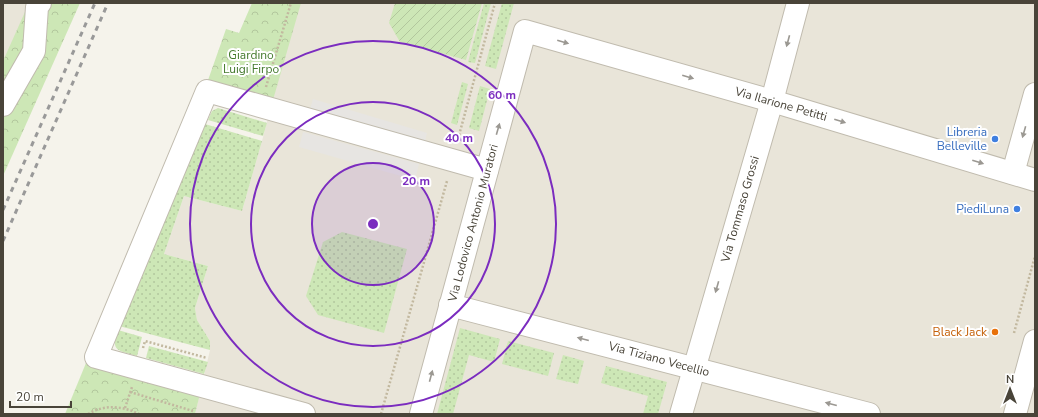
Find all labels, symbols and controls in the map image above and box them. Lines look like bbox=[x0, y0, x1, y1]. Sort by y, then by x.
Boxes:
one-way arrow bbox=[785, 35, 791, 47]
one-way arrow bbox=[557, 39, 569, 45]
park label: Giardino Luigi Firpo bbox=[223, 47, 279, 77]
one-way arrow bbox=[682, 75, 694, 81]
street label: Via Ilarione Petitti bbox=[732, 83, 829, 125]
text: 60 m bbox=[488, 87, 516, 103]
one-way arrow bbox=[834, 118, 846, 124]
one-way arrow bbox=[496, 123, 502, 136]
place label: Libreria Belleville bbox=[937, 124, 987, 154]
one-way arrow bbox=[1021, 126, 1027, 138]
text: 40 m bbox=[445, 130, 473, 146]
marker: Libreria Belleville bbox=[990, 134, 1000, 144]
street label: Via Lodovico Antonio Muratori bbox=[444, 142, 502, 305]
street label: Via Tommaso Grossi bbox=[717, 154, 763, 265]
one-way arrow bbox=[972, 159, 984, 165]
text: 20 m bbox=[402, 173, 430, 189]
place label: PiediLuna bbox=[956, 201, 1009, 217]
marker: PiediLuna bbox=[1012, 204, 1022, 214]
centre of rings bbox=[366, 217, 380, 231]
one-way arrow bbox=[714, 281, 720, 293]
place label: Black Jack bbox=[933, 324, 988, 340]
marker: Black Jack bbox=[990, 327, 1000, 337]
one-way arrow bbox=[577, 336, 590, 342]
street label: Via Tiziano Vecellio bbox=[606, 338, 712, 380]
north arrow bbox=[990, 369, 1030, 409]
one-way arrow bbox=[428, 370, 434, 382]
text: N bbox=[1006, 372, 1014, 387]
scale bar bbox=[10, 383, 71, 409]
text: 20 m bbox=[16, 389, 44, 405]
one-way arrow bbox=[825, 401, 837, 407]

